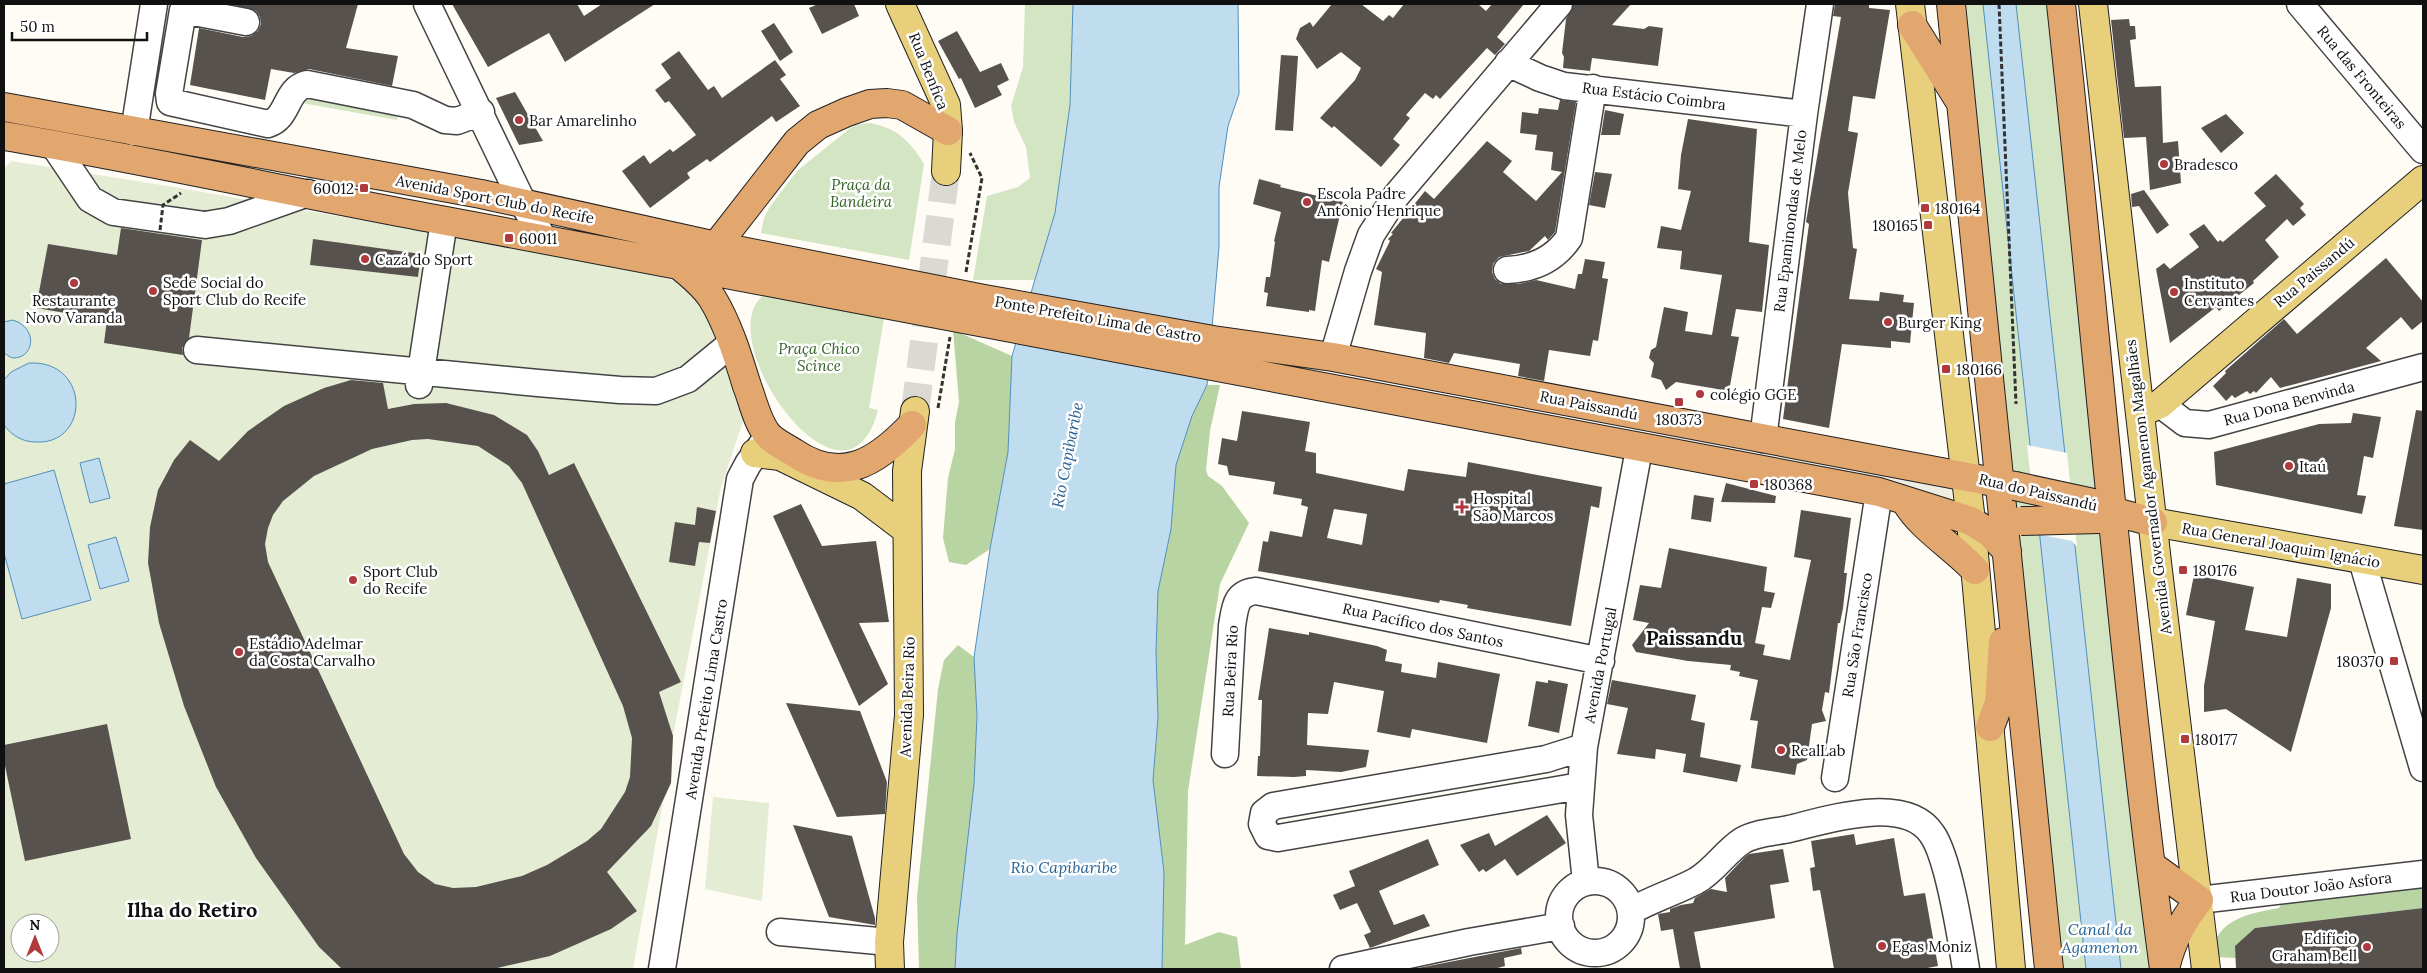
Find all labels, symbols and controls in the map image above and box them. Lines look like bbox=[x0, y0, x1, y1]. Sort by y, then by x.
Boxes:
scale bar bbox=[12, 10, 148, 42]
text: 50 m bbox=[20, 17, 55, 36]
street label: Rua das Fronteiras bbox=[2313, 21, 2411, 133]
street label: Rua Benfica bbox=[905, 30, 953, 113]
street label: Rua Estácio Coimbra bbox=[1581, 78, 1727, 114]
place label: Bar Amarelinho bbox=[529, 111, 637, 130]
marker: Bar Amarelinho bbox=[513, 114, 525, 126]
street label: Rua Epaminondas de Melo bbox=[1769, 128, 1811, 313]
place label: Bradesco bbox=[2174, 155, 2238, 174]
marker: Bradesco bbox=[2158, 158, 2170, 170]
street label: Avenida Sport Club do Recife bbox=[393, 170, 596, 228]
park label: Praça da Bandeira bbox=[830, 175, 893, 211]
place label: 60012 bbox=[313, 179, 354, 198]
marker: 60012 bbox=[358, 182, 370, 194]
place label: Escola Padre Antônio Henrique bbox=[1316, 184, 1441, 220]
marker: Escola Padre Antônio Henrique bbox=[1301, 196, 1313, 208]
place label: 180164 bbox=[1935, 199, 1980, 218]
marker: 180164 bbox=[1919, 202, 1931, 214]
place label: 180165 bbox=[1872, 216, 1918, 235]
marker: 180165 bbox=[1922, 219, 1934, 231]
place label: 60011 bbox=[519, 229, 557, 248]
marker: 60011 bbox=[503, 232, 515, 244]
street label: Rua Paissandú bbox=[2270, 233, 2358, 311]
place label: Cazá do Sport bbox=[375, 250, 473, 269]
marker: Cazá do Sport bbox=[359, 253, 371, 265]
place label: Sede Social do Sport Club do Recife bbox=[163, 273, 306, 309]
place label: Instituto Cervantes bbox=[2184, 274, 2254, 310]
marker: Restaurante Novo Varanda bbox=[68, 277, 80, 289]
marker: Sede Social do Sport Club do Recife bbox=[147, 285, 159, 297]
marker: Instituto Cervantes bbox=[2168, 286, 2180, 298]
place label: Restaurante Novo Varanda bbox=[25, 291, 123, 327]
street label: Ponte Prefeito Lima de Castro bbox=[993, 291, 1203, 347]
place label: Burger King bbox=[1898, 313, 1982, 332]
marker: Burger King bbox=[1882, 316, 1894, 328]
street label: Avenida Governador Agamenon Magalhães bbox=[2120, 338, 2176, 637]
park label: Praça Chico Scince bbox=[778, 339, 860, 375]
place label: 180166 bbox=[1956, 360, 2002, 379]
marker: 180166 bbox=[1940, 363, 1952, 375]
street label: Rua Dona Benvinda bbox=[2221, 376, 2357, 430]
place label: colégio GGE bbox=[1710, 385, 1796, 404]
street label: Rua Paissandú bbox=[1538, 386, 1640, 424]
marker: colégio GGE bbox=[1694, 388, 1706, 400]
marker: 180373 bbox=[1673, 396, 1685, 408]
water label: Rio Capibaribe bbox=[1047, 400, 1087, 509]
place label: 180373 bbox=[1656, 410, 1702, 429]
place label: Itaú bbox=[2299, 457, 2326, 476]
marker: Itaú bbox=[2283, 460, 2295, 472]
street label: Rua do Paissandú bbox=[1977, 469, 2099, 515]
place label: 180368 bbox=[1764, 475, 1813, 494]
marker: 180368 bbox=[1748, 478, 1760, 490]
place label: Hospital São Marcos bbox=[1473, 489, 1554, 525]
marker: Hospital São Marcos bbox=[1455, 500, 1469, 514]
street label: Rua General Joaquim Ignácio bbox=[2180, 518, 2382, 572]
place label: 180176 bbox=[2193, 561, 2237, 580]
place label: Sport Club do Recife bbox=[363, 562, 438, 598]
marker: 180176 bbox=[2177, 564, 2189, 576]
street label: Rua São Francisco bbox=[1838, 571, 1876, 699]
marker: Sport Club do Recife bbox=[347, 574, 359, 586]
street label: Avenida Prefeito Lima Castro bbox=[681, 597, 731, 802]
street label: Rua Pacífico dos Santos bbox=[1341, 599, 1505, 651]
street label: Avenida Portugal bbox=[1579, 605, 1621, 726]
street label: Rua Beira Rio bbox=[1218, 624, 1242, 718]
district label: Paissandu bbox=[1646, 625, 1742, 650]
place label: Estádio Adelmar da Costa Carvalho bbox=[249, 634, 375, 670]
street label: Avenida Beira Rio bbox=[895, 636, 919, 759]
marker: Estádio Adelmar da Costa Carvalho bbox=[233, 646, 245, 658]
place label: 180370 bbox=[2337, 652, 2384, 671]
marker: 180370 bbox=[2388, 655, 2400, 667]
place label: 180177 bbox=[2195, 730, 2238, 749]
marker: 180177 bbox=[2179, 733, 2191, 745]
place label: RealLab bbox=[1791, 741, 1846, 760]
marker: RealLab bbox=[1775, 744, 1787, 756]
water label: Rio Capibaribe bbox=[1010, 857, 1118, 877]
street label: Rua Doutor João Asfora bbox=[2229, 868, 2393, 906]
district label: Ilha do Retiro bbox=[127, 897, 257, 922]
north arrow bbox=[10, 913, 60, 963]
text: N bbox=[30, 916, 41, 934]
water label: Canal da Agamenon bbox=[2061, 919, 2139, 957]
place label: Edifício Graham Bell bbox=[2272, 929, 2357, 965]
place label: Egas Moniz bbox=[1892, 937, 1972, 956]
marker: Egas Moniz bbox=[1876, 940, 1888, 952]
marker: Edifício Graham Bell bbox=[2361, 941, 2373, 953]

